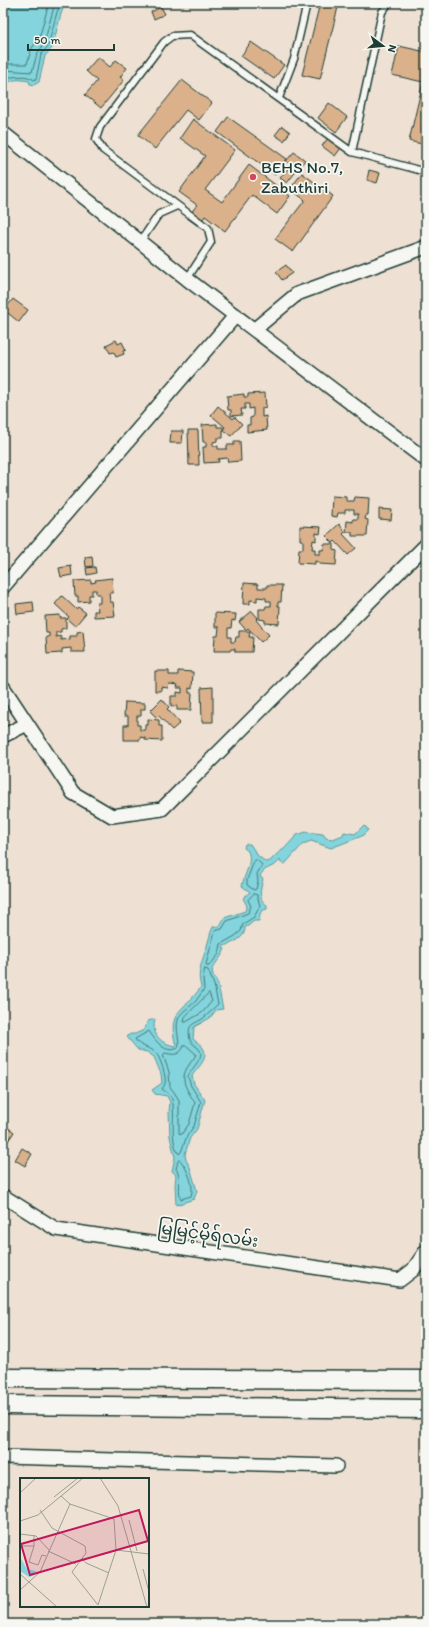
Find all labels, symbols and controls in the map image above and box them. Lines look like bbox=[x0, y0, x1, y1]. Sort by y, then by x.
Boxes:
scale bar bbox=[28, 26, 114, 52]
north arrow bbox=[363, 26, 403, 66]
text: 50 m bbox=[34, 33, 60, 47]
text: N bbox=[385, 43, 399, 54]
place label: BEHS No.7, Zabuthiri bbox=[261, 157, 343, 197]
marker: BEHS No.7, Zabuthiri bbox=[248, 172, 258, 182]
street label: မြမြင့်မိုရ်လမ်း bbox=[156, 1216, 260, 1256]
inset map bbox=[20, 1478, 149, 1607]

